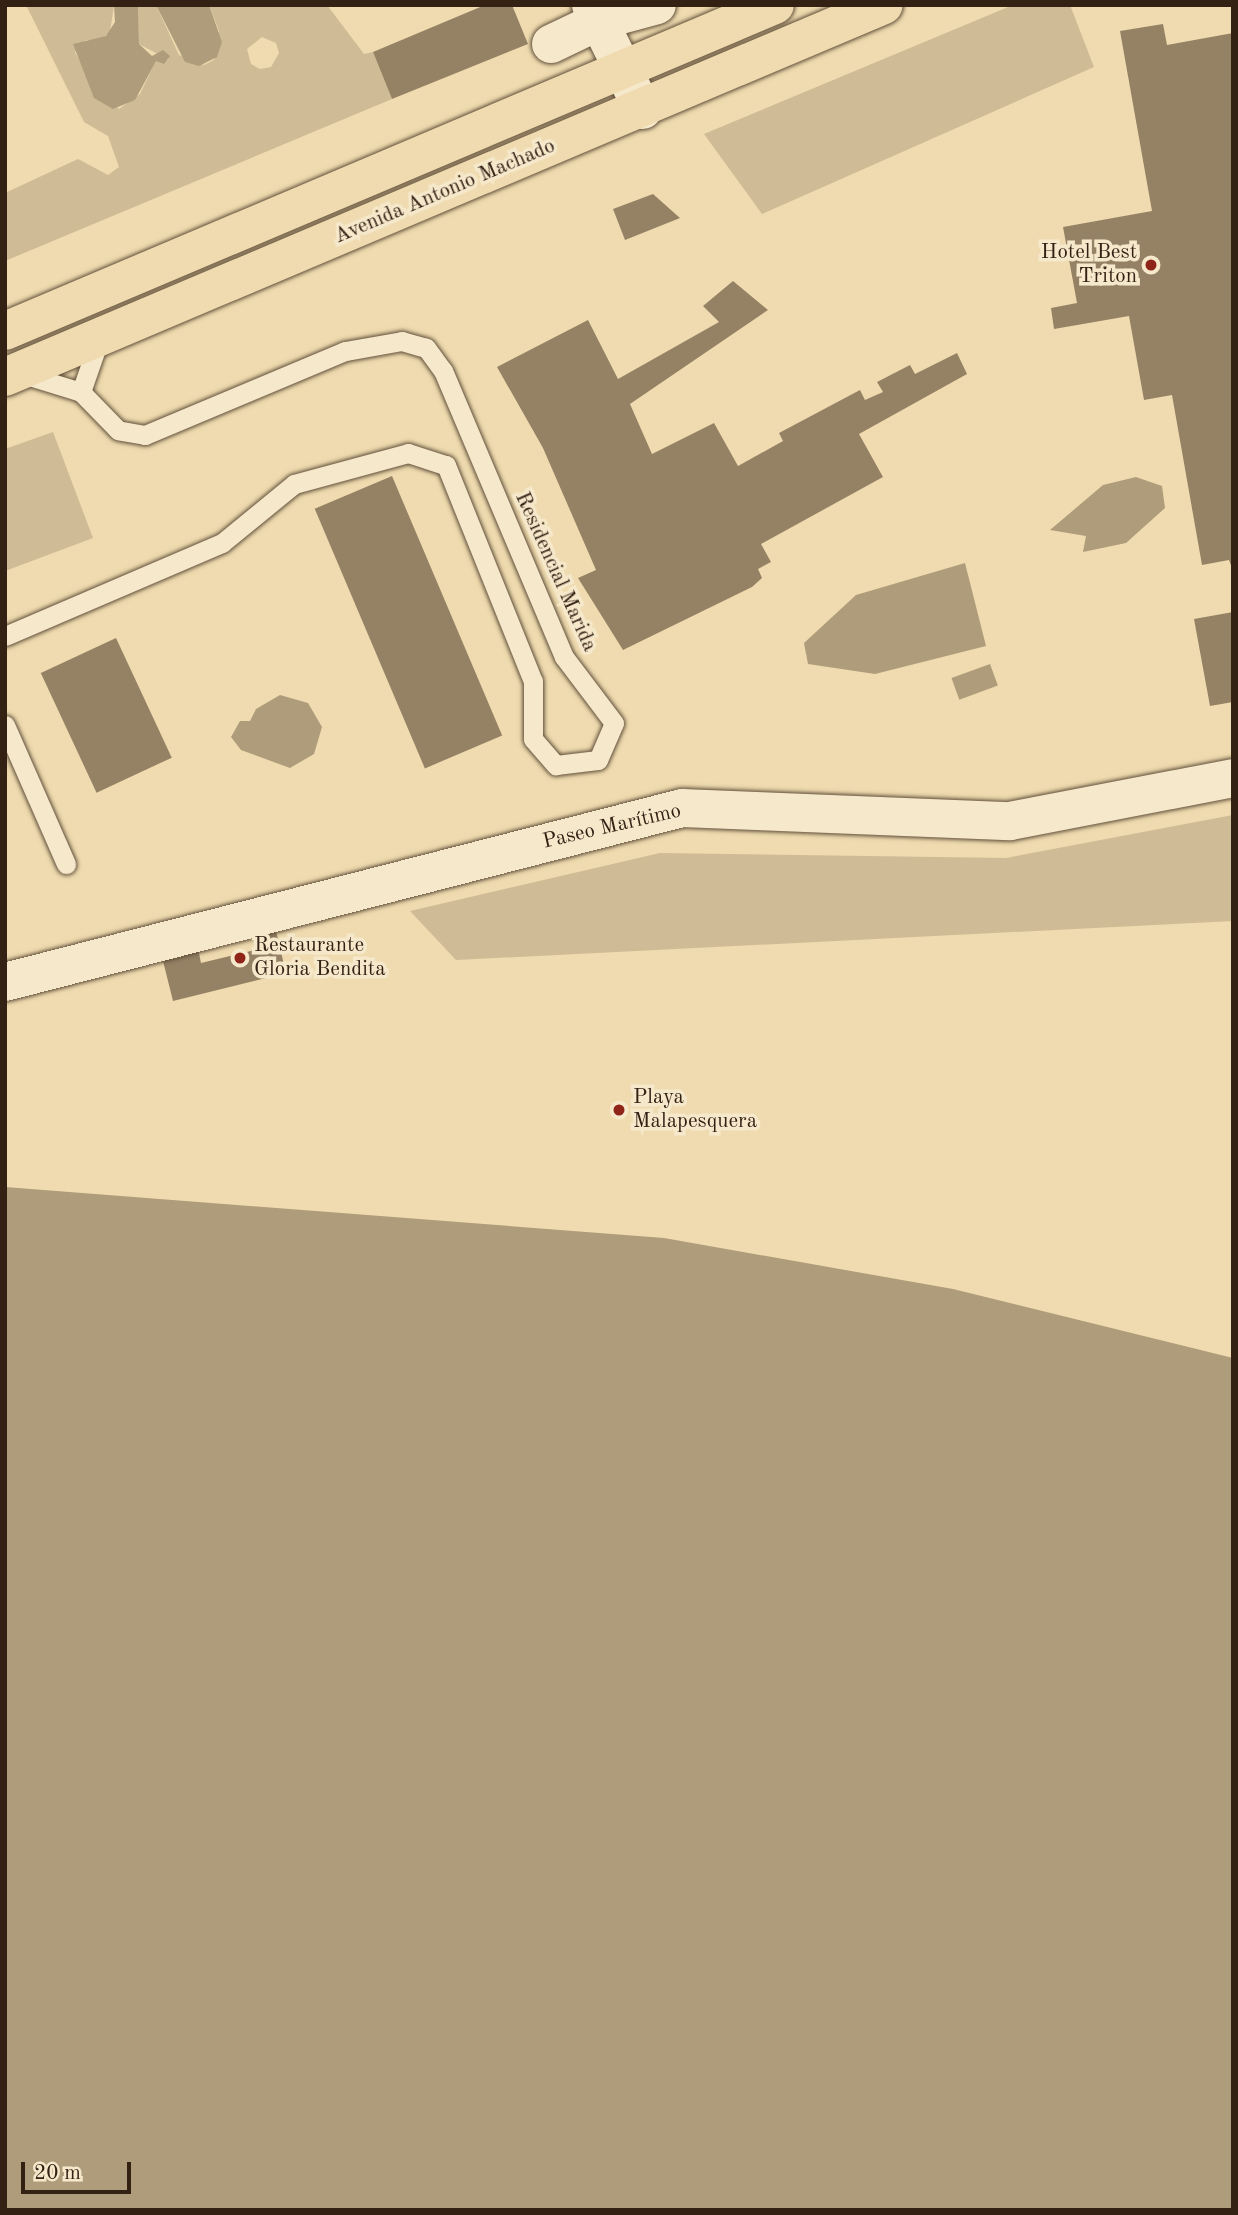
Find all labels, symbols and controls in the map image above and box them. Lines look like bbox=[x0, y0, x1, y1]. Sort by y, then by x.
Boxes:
street label: Avenida Antonio Machado bbox=[331, 134, 559, 250]
place label: Hotel Best Triton bbox=[1041, 240, 1137, 290]
marker: Hotel Best Triton bbox=[1143, 257, 1159, 273]
street label: Residencial Marida bbox=[509, 488, 601, 656]
street label: Paseo Marítimo bbox=[540, 799, 684, 855]
place label: Restaurante Gloria Bendita bbox=[254, 933, 386, 983]
marker: Restaurante Gloria Bendita bbox=[232, 950, 248, 966]
place label: Playa Malapesquera bbox=[633, 1085, 757, 1135]
marker: Playa Malapesquera bbox=[611, 1102, 627, 1118]
scale bar bbox=[24, 2148, 135, 2192]
text: 20 m bbox=[34, 2163, 81, 2184]

